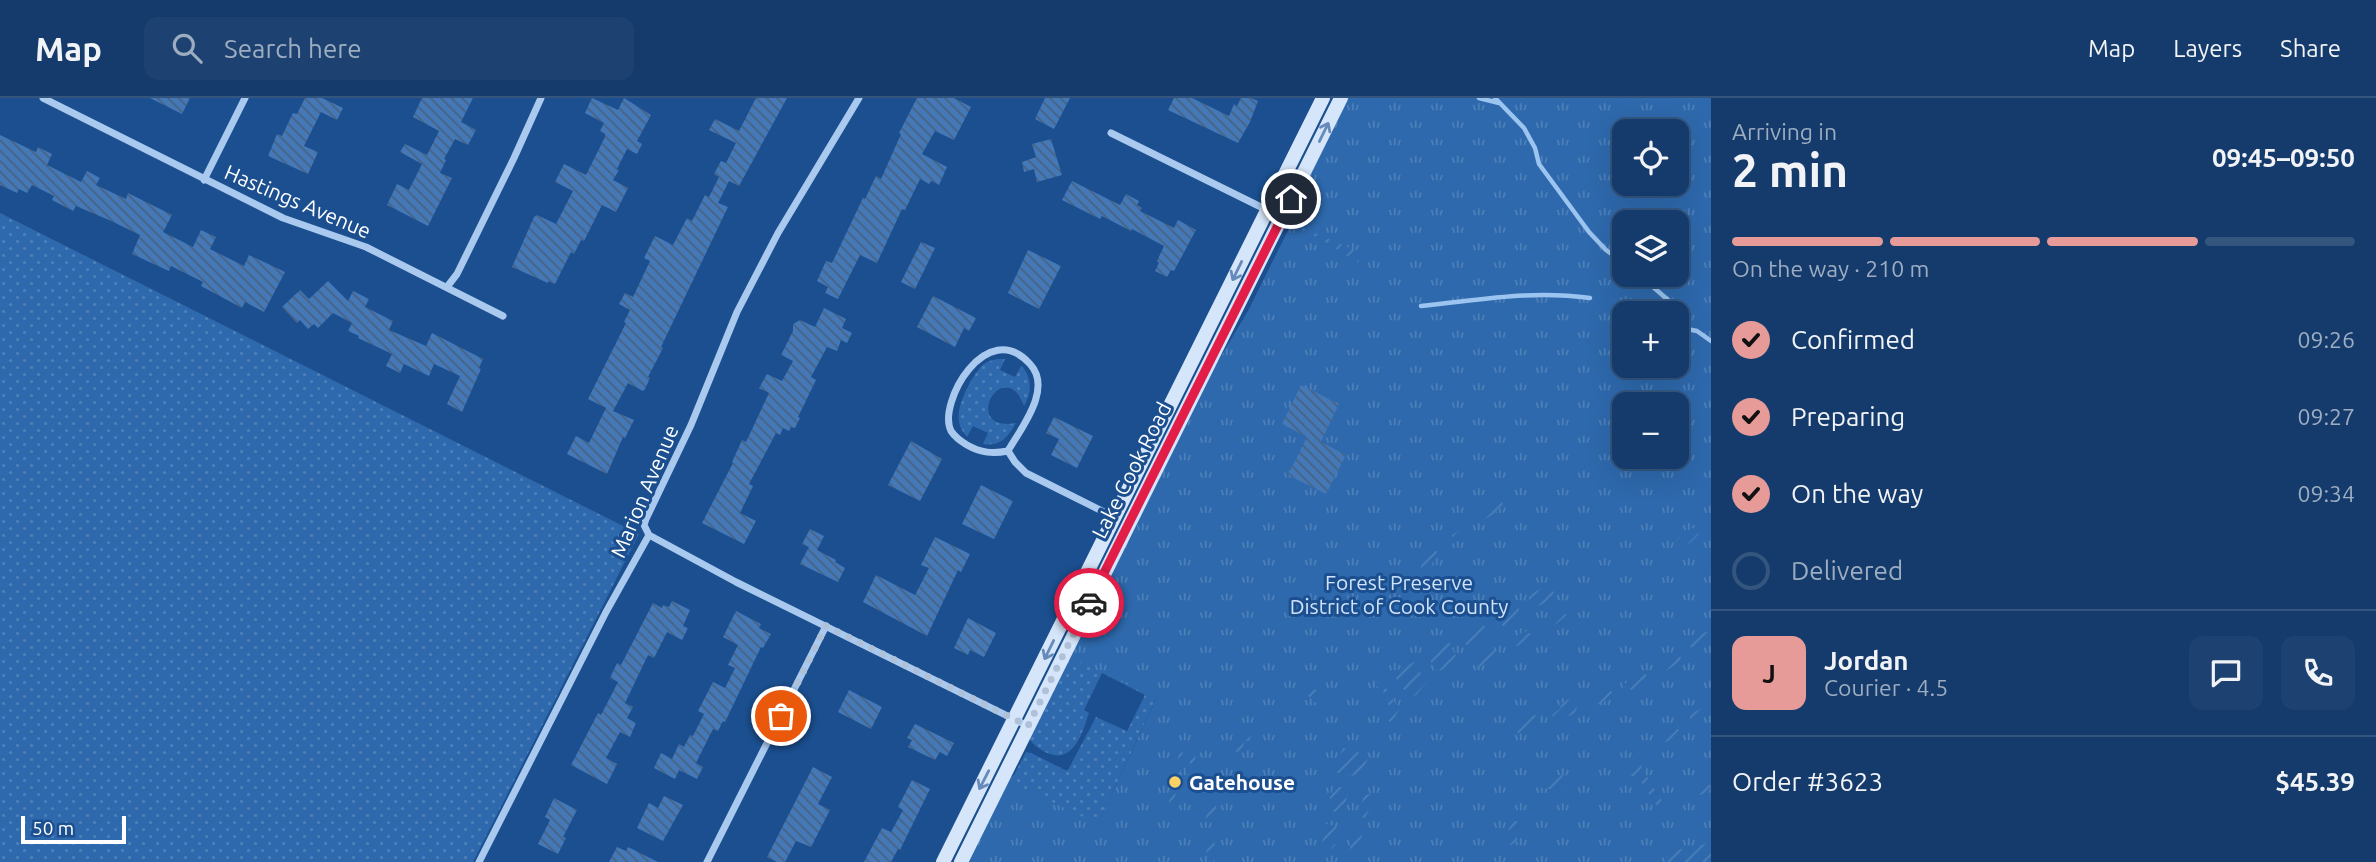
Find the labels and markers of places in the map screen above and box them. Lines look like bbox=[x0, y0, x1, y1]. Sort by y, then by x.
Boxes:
pin bbox=[1261, 169, 1321, 229]
pin bbox=[751, 686, 811, 746]
place label: Gatehouse bbox=[1189, 770, 1295, 794]
marker: Gatehouse bbox=[1167, 774, 1183, 790]

